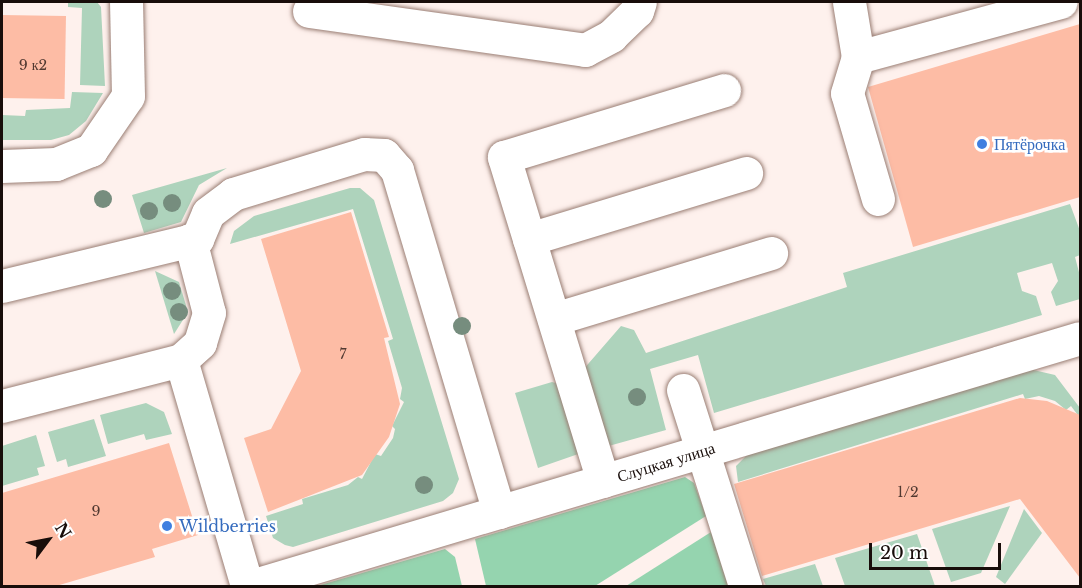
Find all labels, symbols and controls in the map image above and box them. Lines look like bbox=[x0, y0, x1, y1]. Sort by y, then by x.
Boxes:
house number: 9 к2 bbox=[19, 57, 47, 73]
place label: Пятёрочка bbox=[994, 134, 1065, 154]
marker: Пятёрочка bbox=[975, 137, 989, 151]
house number: 7 bbox=[339, 346, 347, 362]
street label: Слуцкая улица bbox=[615, 438, 717, 486]
house number: 1/2 bbox=[897, 484, 919, 500]
house number: 9 bbox=[91, 503, 101, 519]
north arrow bbox=[18, 510, 78, 570]
place label: Wildberries bbox=[179, 516, 276, 536]
text: N bbox=[51, 519, 76, 542]
marker: Wildberries bbox=[160, 519, 174, 533]
scale bar bbox=[872, 531, 1004, 569]
text: 20 m bbox=[880, 542, 928, 564]

